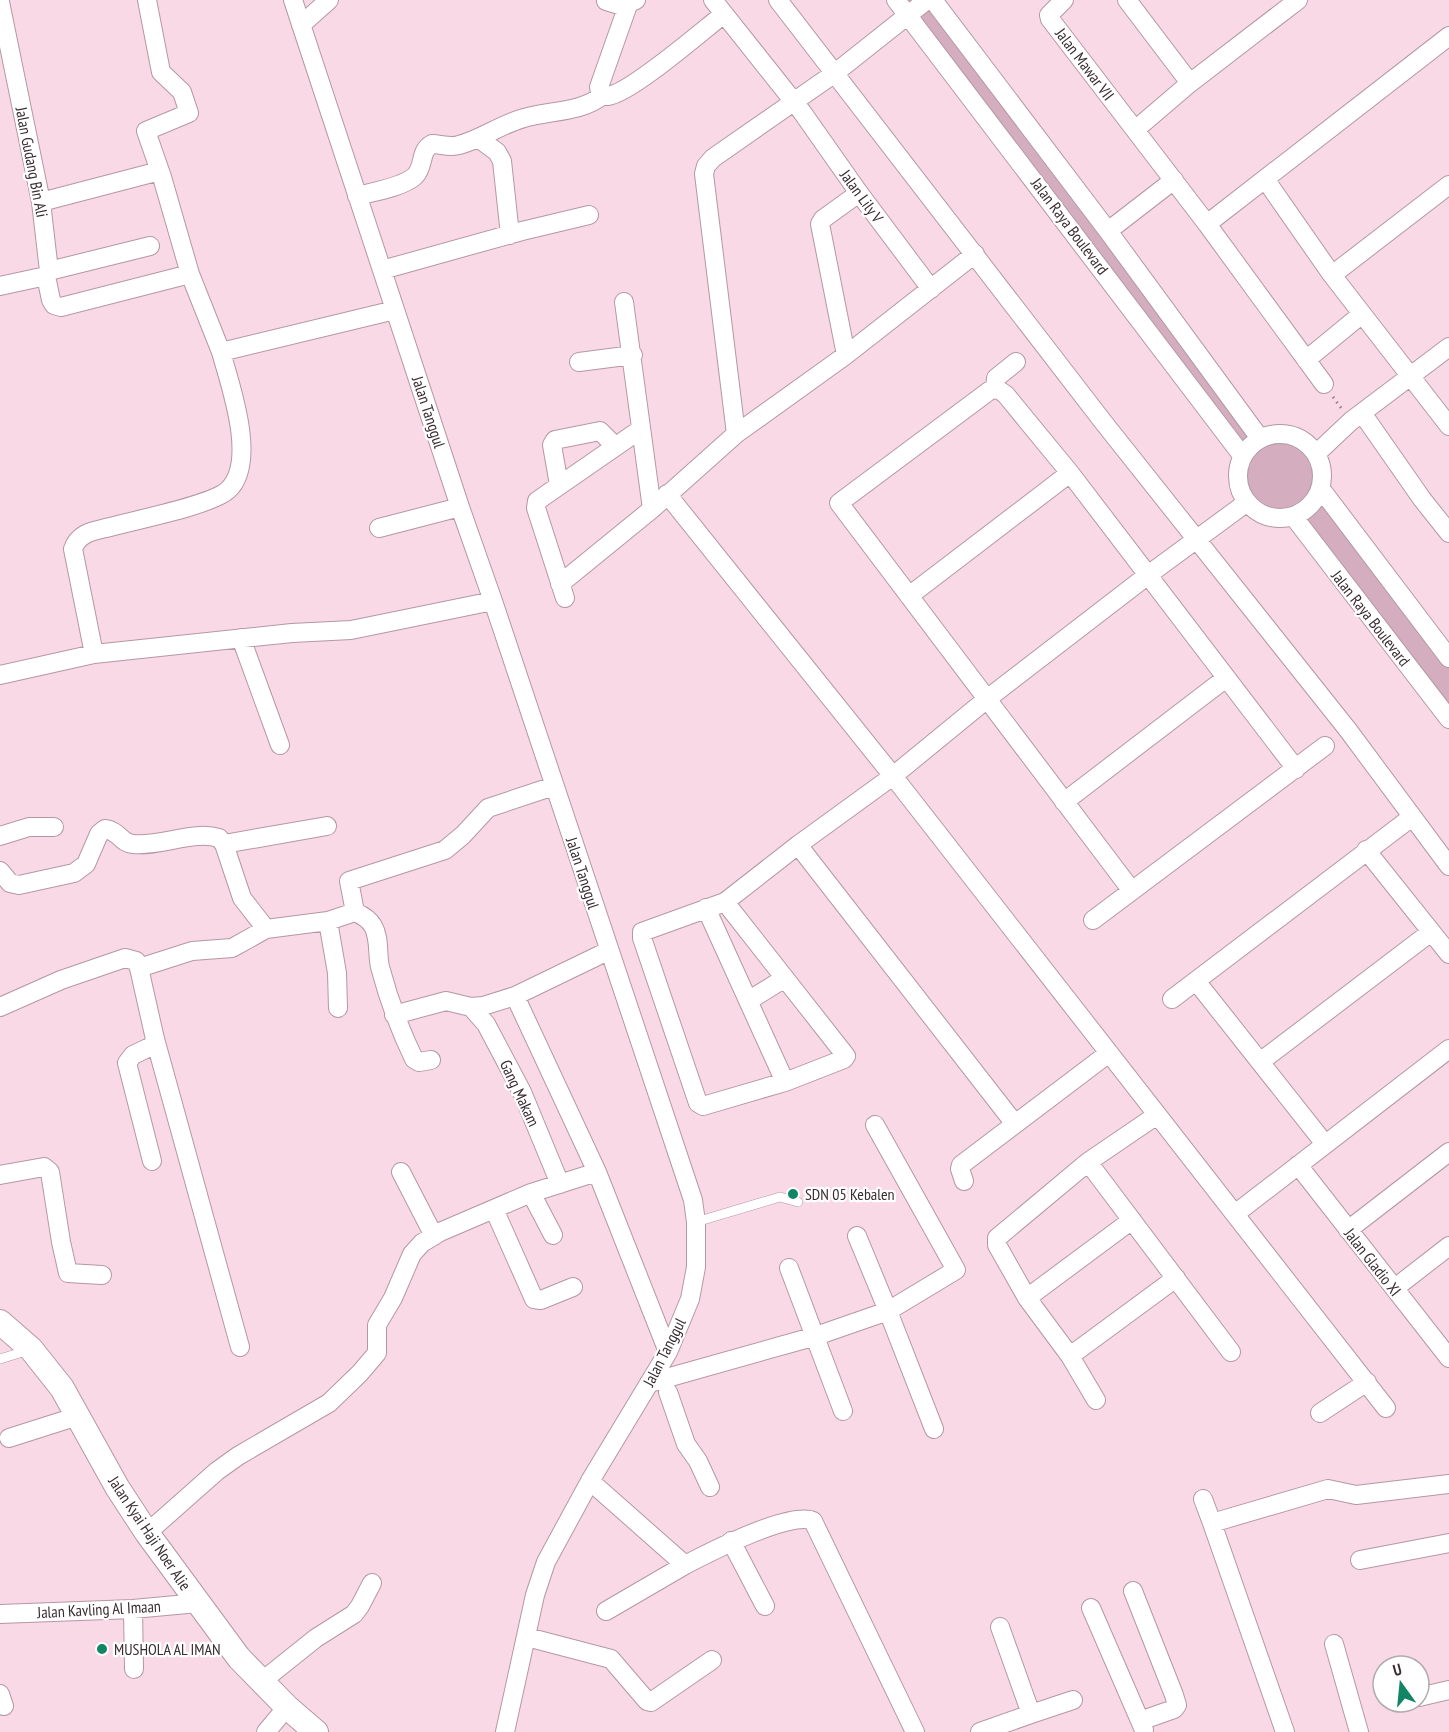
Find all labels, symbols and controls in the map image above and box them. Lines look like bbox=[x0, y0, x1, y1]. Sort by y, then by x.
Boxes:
street label: Jalan Mawar VII bbox=[1051, 23, 1119, 104]
street label: Jalan Gudang Bin Ali bbox=[11, 104, 53, 219]
street label: Jalan Lily V bbox=[836, 165, 888, 227]
street label: Jalan Raya Boulevard bbox=[1026, 173, 1113, 278]
street label: Jalan Tanggul bbox=[408, 373, 450, 451]
street label: Jalan Raya Boulevard bbox=[1327, 565, 1415, 670]
street label: Jalan Tanggul bbox=[562, 834, 604, 912]
street label: Gang Makam bbox=[496, 1057, 544, 1129]
place label: SDN 05 Kebalen bbox=[805, 1184, 895, 1204]
marker: SDN 05 Kebalen bbox=[786, 1187, 800, 1201]
street label: Jalan Gladio XI bbox=[1340, 1223, 1406, 1300]
street label: Jalan Tanggul bbox=[638, 1314, 690, 1390]
street label: Jalan Kyai Haji Noer Alie bbox=[104, 1471, 196, 1594]
street label: Jalan Kavling Al Imaan bbox=[36, 1596, 161, 1622]
place label: MUSHOLA AL IMAN bbox=[114, 1639, 221, 1659]
marker: MUSHOLA AL IMAN bbox=[95, 1642, 109, 1656]
north arrow bbox=[1371, 1654, 1431, 1714]
text: U bbox=[1391, 1659, 1404, 1680]

